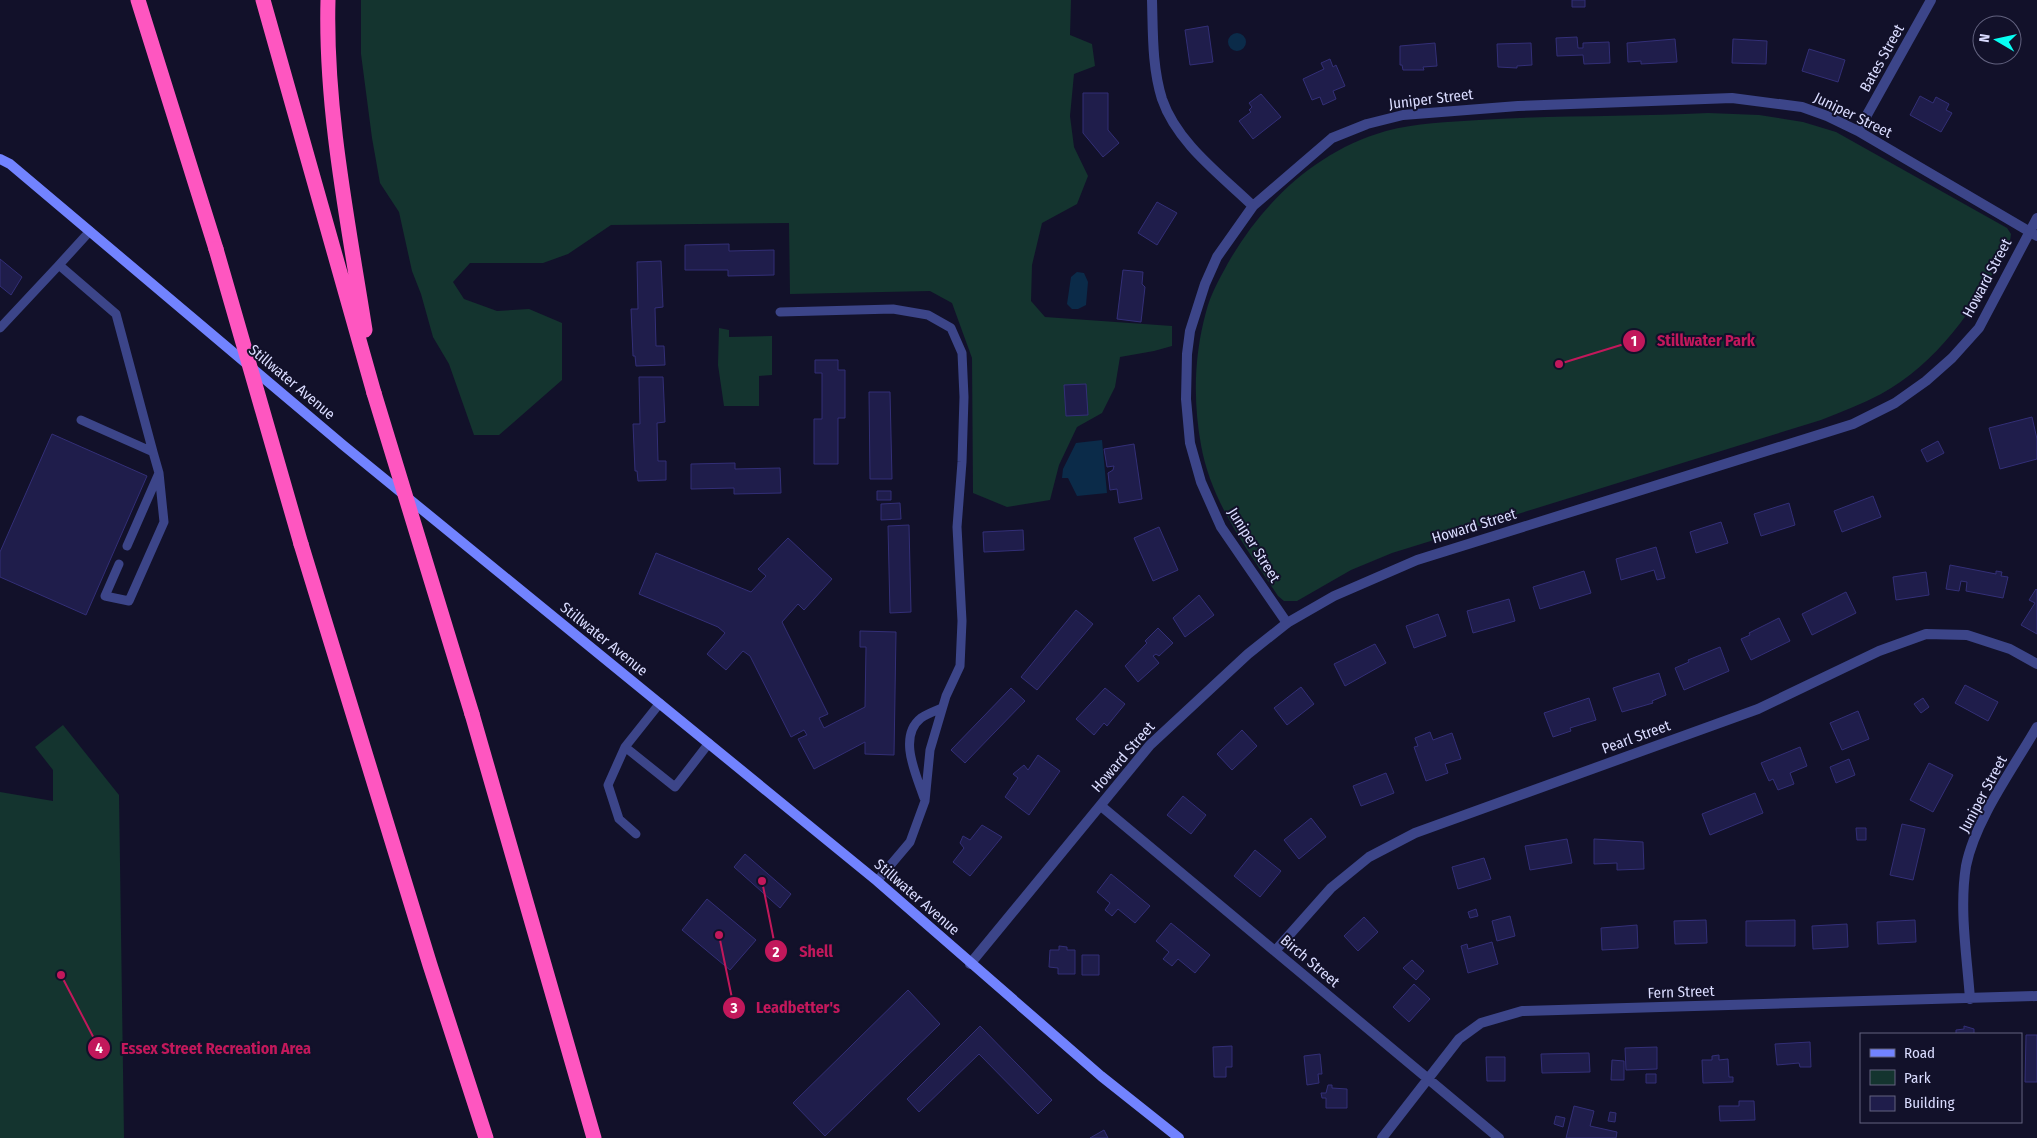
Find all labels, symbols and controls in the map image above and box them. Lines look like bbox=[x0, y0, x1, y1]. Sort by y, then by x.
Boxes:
north arrow bbox=[1972, 15, 2022, 65]
street label: Bates Street bbox=[1856, 21, 1908, 95]
text: N bbox=[1976, 33, 1994, 44]
street label: Juniper Street bbox=[1388, 85, 1474, 113]
street label: Juniper Street bbox=[1811, 88, 1895, 142]
street label: Howard Street bbox=[1959, 235, 2015, 321]
callout: Stillwater Park bbox=[1622, 325, 1765, 356]
text: Stillwater Park bbox=[1657, 331, 1756, 350]
text: 1 bbox=[1631, 332, 1637, 350]
street label: Stillwater Avenue bbox=[245, 341, 339, 423]
street label: Juniper Street bbox=[1224, 504, 1284, 586]
street label: Howard Street bbox=[1430, 505, 1518, 547]
street label: Stillwater Avenue bbox=[557, 598, 651, 680]
street label: Pearl Street bbox=[1599, 716, 1673, 758]
street label: Howard Street bbox=[1088, 718, 1158, 796]
street label: Juniper Street bbox=[1955, 752, 2011, 836]
street label: Stillwater Avenue bbox=[871, 855, 963, 939]
street label: Birch Street bbox=[1277, 931, 1343, 991]
callout: Shell bbox=[764, 936, 843, 967]
text: Shell bbox=[799, 942, 833, 961]
text: 2 bbox=[772, 943, 780, 961]
street label: Fern Street bbox=[1647, 982, 1715, 1002]
callout: Leadbetter's bbox=[721, 992, 850, 1023]
text: Leadbetter's bbox=[756, 998, 840, 1017]
text: 3 bbox=[729, 999, 738, 1017]
callout: Essex Street Recreation Area bbox=[86, 1032, 321, 1063]
legend bbox=[1860, 1033, 2022, 1123]
text: 4 bbox=[95, 1039, 103, 1057]
text: Essex Street Recreation Area bbox=[121, 1039, 311, 1058]
text: Road bbox=[1904, 1044, 1935, 1062]
text: Park bbox=[1904, 1069, 1931, 1087]
text: Building bbox=[1904, 1094, 1955, 1112]

